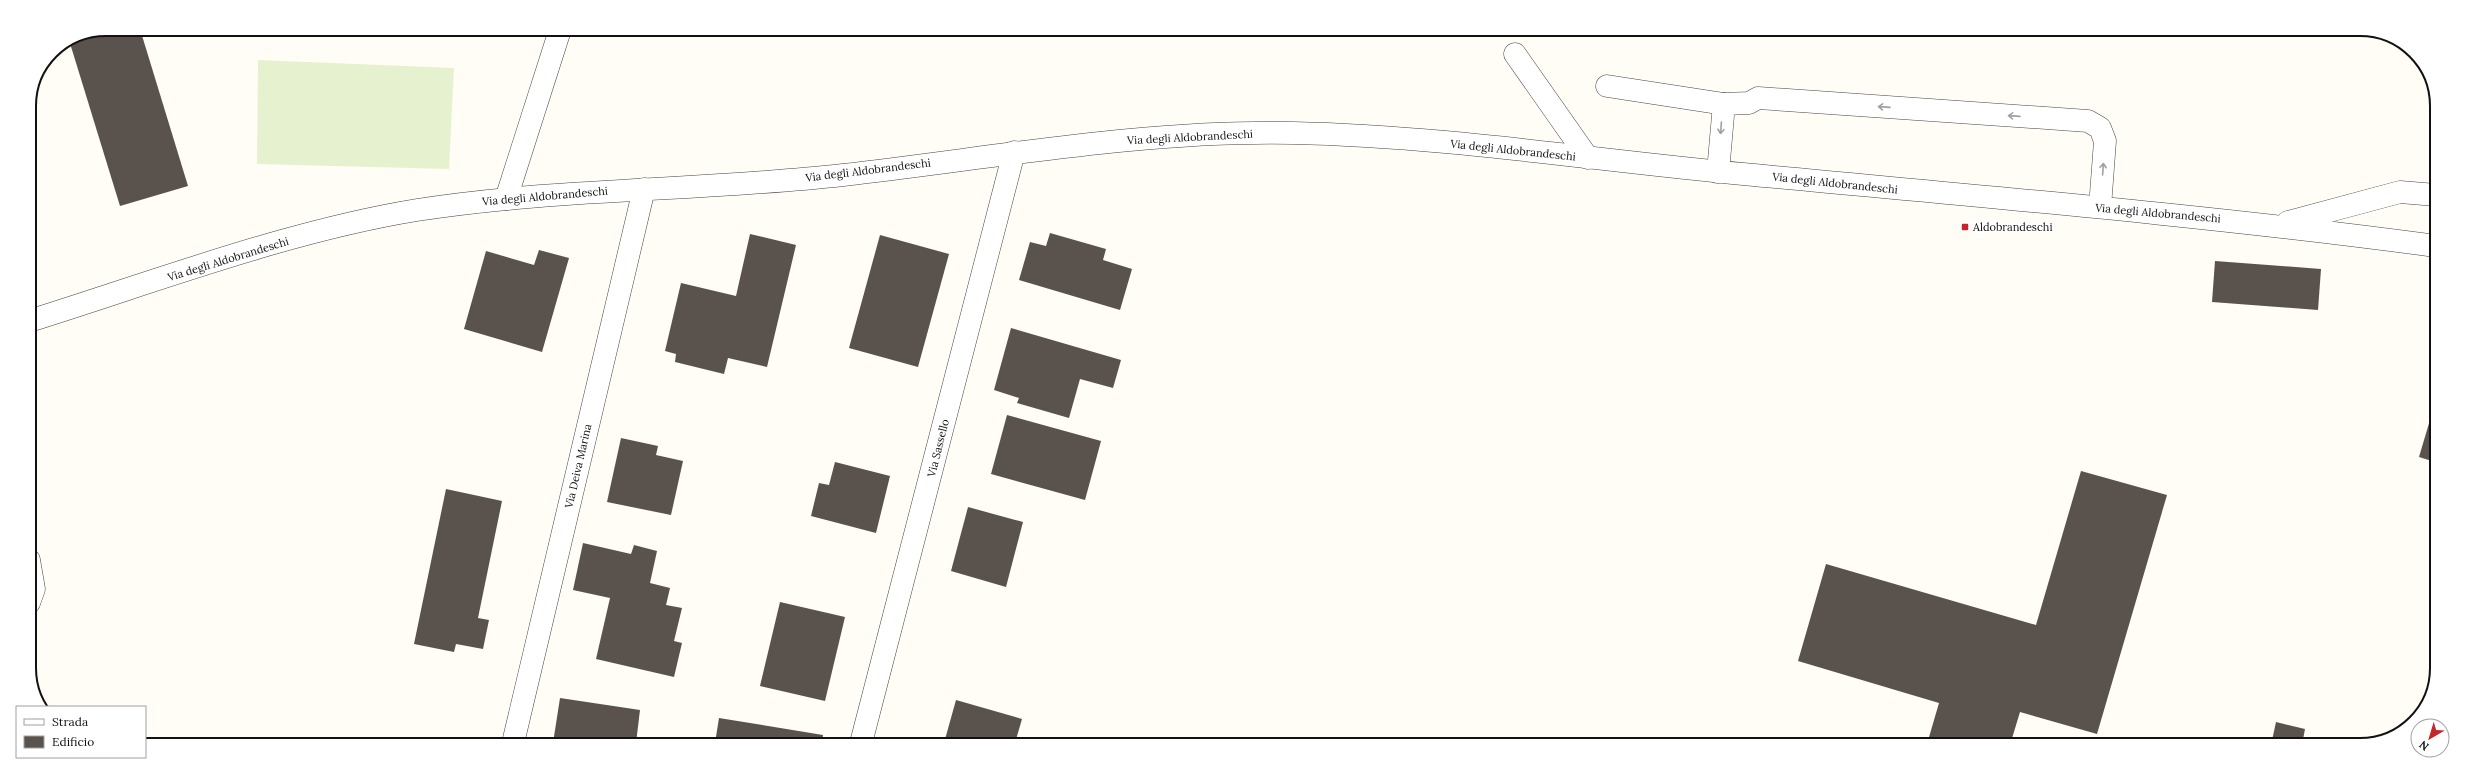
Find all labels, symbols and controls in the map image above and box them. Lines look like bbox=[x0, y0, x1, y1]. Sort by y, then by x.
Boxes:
one-way arrow bbox=[1878, 103, 1891, 110]
one-way arrow bbox=[2008, 112, 2021, 119]
one-way arrow bbox=[1717, 121, 1724, 134]
street label: Via degli Aldobrandeschi bbox=[1126, 127, 1253, 147]
street label: Via degli Aldobrandeschi bbox=[1449, 136, 1576, 164]
street label: Via degli Aldobrandeschi bbox=[804, 155, 931, 185]
one-way arrow bbox=[2100, 163, 2107, 176]
street label: Via degli Aldobrandeschi bbox=[1771, 169, 1898, 197]
street label: Via degli Aldobrandeschi bbox=[481, 184, 608, 209]
street label: Via degli Aldobrandeschi bbox=[2094, 200, 2221, 225]
place label: Aldobrandeschi bbox=[1972, 220, 2053, 234]
marker: Aldobrandeschi bbox=[1960, 222, 1970, 232]
street label: Via degli Aldobrandeschi bbox=[165, 234, 290, 284]
street label: Via Sassello bbox=[924, 418, 952, 479]
street label: Via Deiva Marina bbox=[561, 422, 595, 510]
legend bbox=[16, 706, 146, 758]
text: Strada bbox=[52, 714, 88, 729]
north arrow bbox=[2410, 718, 2450, 758]
text: Edificio bbox=[52, 734, 94, 749]
text: N bbox=[2416, 737, 2432, 754]

